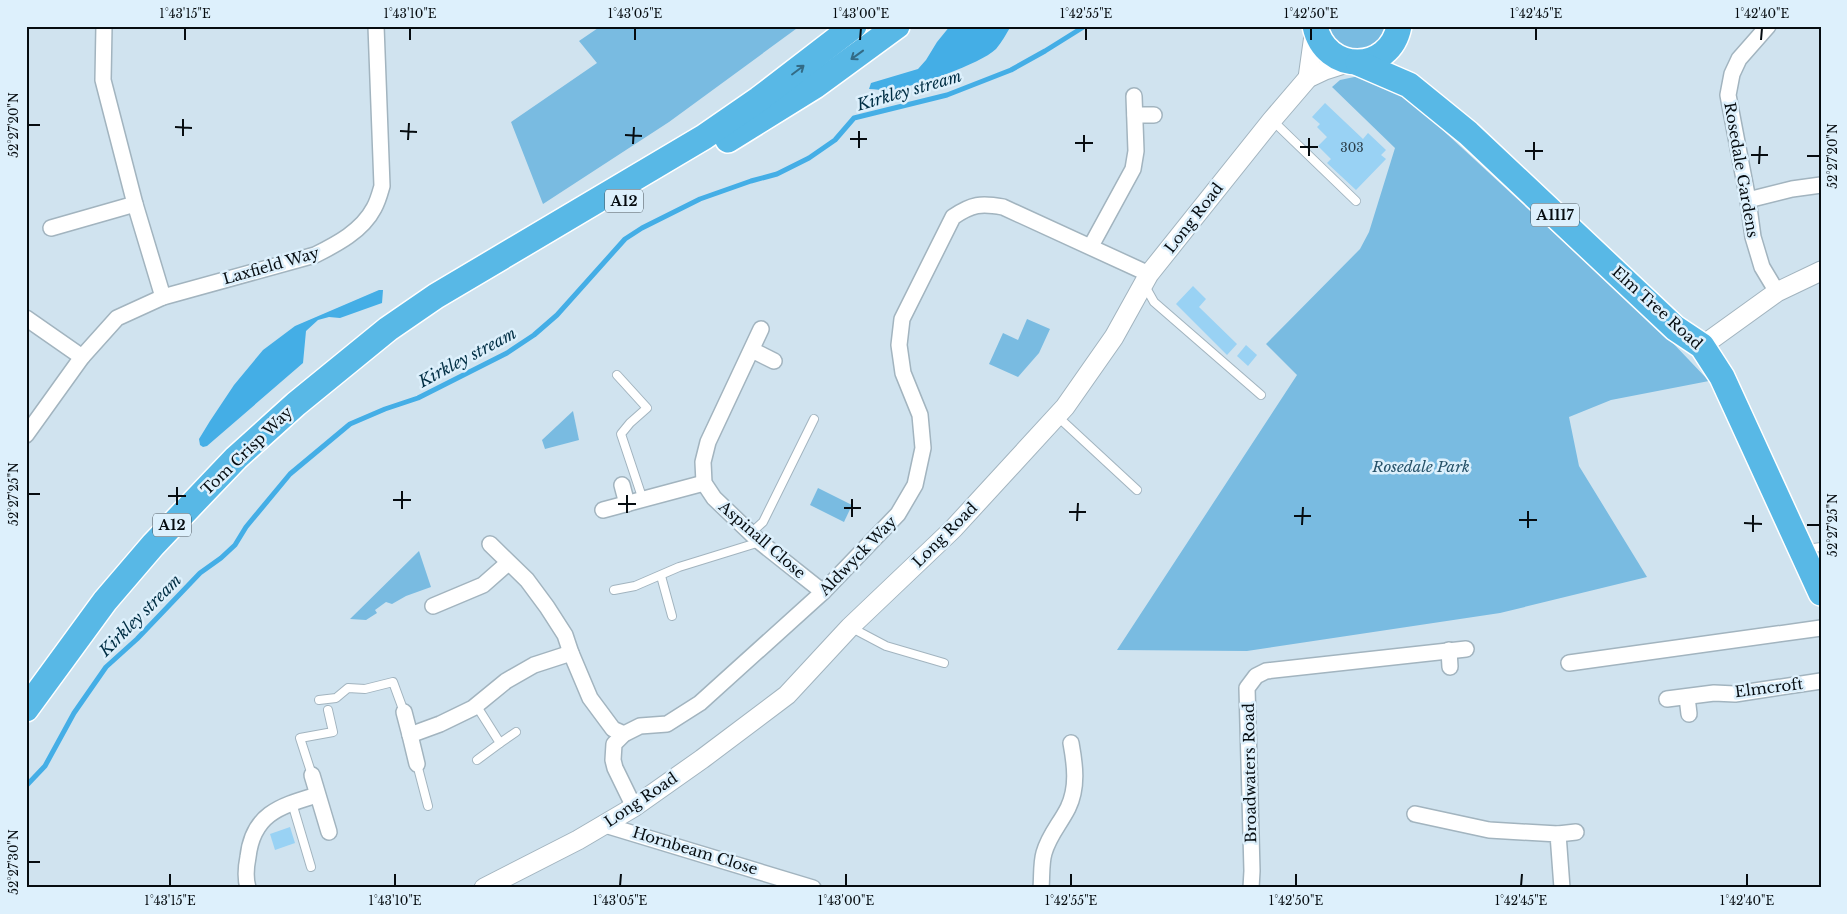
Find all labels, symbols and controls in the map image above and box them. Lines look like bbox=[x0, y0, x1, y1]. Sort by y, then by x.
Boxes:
text: 1°43'15"E bbox=[159, 6, 211, 21]
text: 1°43'10"E bbox=[383, 6, 437, 21]
text: 1°43'05"E bbox=[608, 6, 663, 21]
text: 1°43'00"E bbox=[833, 6, 889, 21]
text: 1°42'55"E bbox=[1060, 6, 1113, 21]
text: 1°42'50"E bbox=[1284, 6, 1338, 21]
text: 1°42'45"E bbox=[1510, 6, 1563, 21]
text: 1°42'40"E bbox=[1735, 6, 1789, 21]
one-way arrow bbox=[850, 50, 864, 60]
one-way arrow bbox=[791, 65, 805, 75]
water label: Kirkley stream bbox=[853, 65, 964, 115]
text: 52°27'20"N bbox=[6, 92, 21, 158]
street label: Rosedale Gardens bbox=[1720, 101, 1763, 239]
text: 52°27'20"N bbox=[1825, 123, 1840, 189]
house number: 303 bbox=[1340, 140, 1364, 155]
street label: Long Road bbox=[1160, 179, 1227, 257]
road number: A12 bbox=[605, 190, 643, 212]
road number: A1117 bbox=[1531, 204, 1579, 226]
street label: Laxfield Way bbox=[221, 243, 322, 288]
street label: Elm Tree Road bbox=[1608, 262, 1706, 353]
water label: Kirkley stream bbox=[414, 323, 519, 392]
street label: Tom Crisp Way bbox=[197, 402, 297, 499]
park label: Rosedale Park bbox=[1371, 457, 1470, 476]
text: 52°27'25"N bbox=[6, 462, 21, 526]
text: 52°27'25"N bbox=[1825, 493, 1840, 557]
street label: Aspinall Close bbox=[714, 496, 810, 582]
street label: Long Road bbox=[908, 498, 981, 571]
street label: Aldwyck Way bbox=[814, 512, 901, 600]
road number: A12 bbox=[153, 514, 191, 536]
water label: Kirkley stream bbox=[94, 570, 185, 661]
street label: Elmcroft bbox=[1734, 674, 1804, 701]
street label: Broadwaters Road bbox=[1239, 703, 1260, 843]
street label: Long Road bbox=[601, 768, 681, 831]
street label: Hornbeam Close bbox=[630, 822, 760, 879]
text: 52°27'30"N bbox=[6, 829, 21, 895]
text: 1°43'15"E bbox=[144, 893, 196, 908]
text: 1°43'10"E bbox=[368, 893, 422, 908]
text: 1°43'05"E bbox=[593, 893, 648, 908]
text: 1°43'00"E bbox=[818, 893, 874, 908]
text: 1°42'55"E bbox=[1045, 893, 1098, 908]
text: 1°42'50"E bbox=[1269, 893, 1323, 908]
text: 1°42'45"E bbox=[1495, 893, 1548, 908]
text: 1°42'40"E bbox=[1720, 893, 1774, 908]

